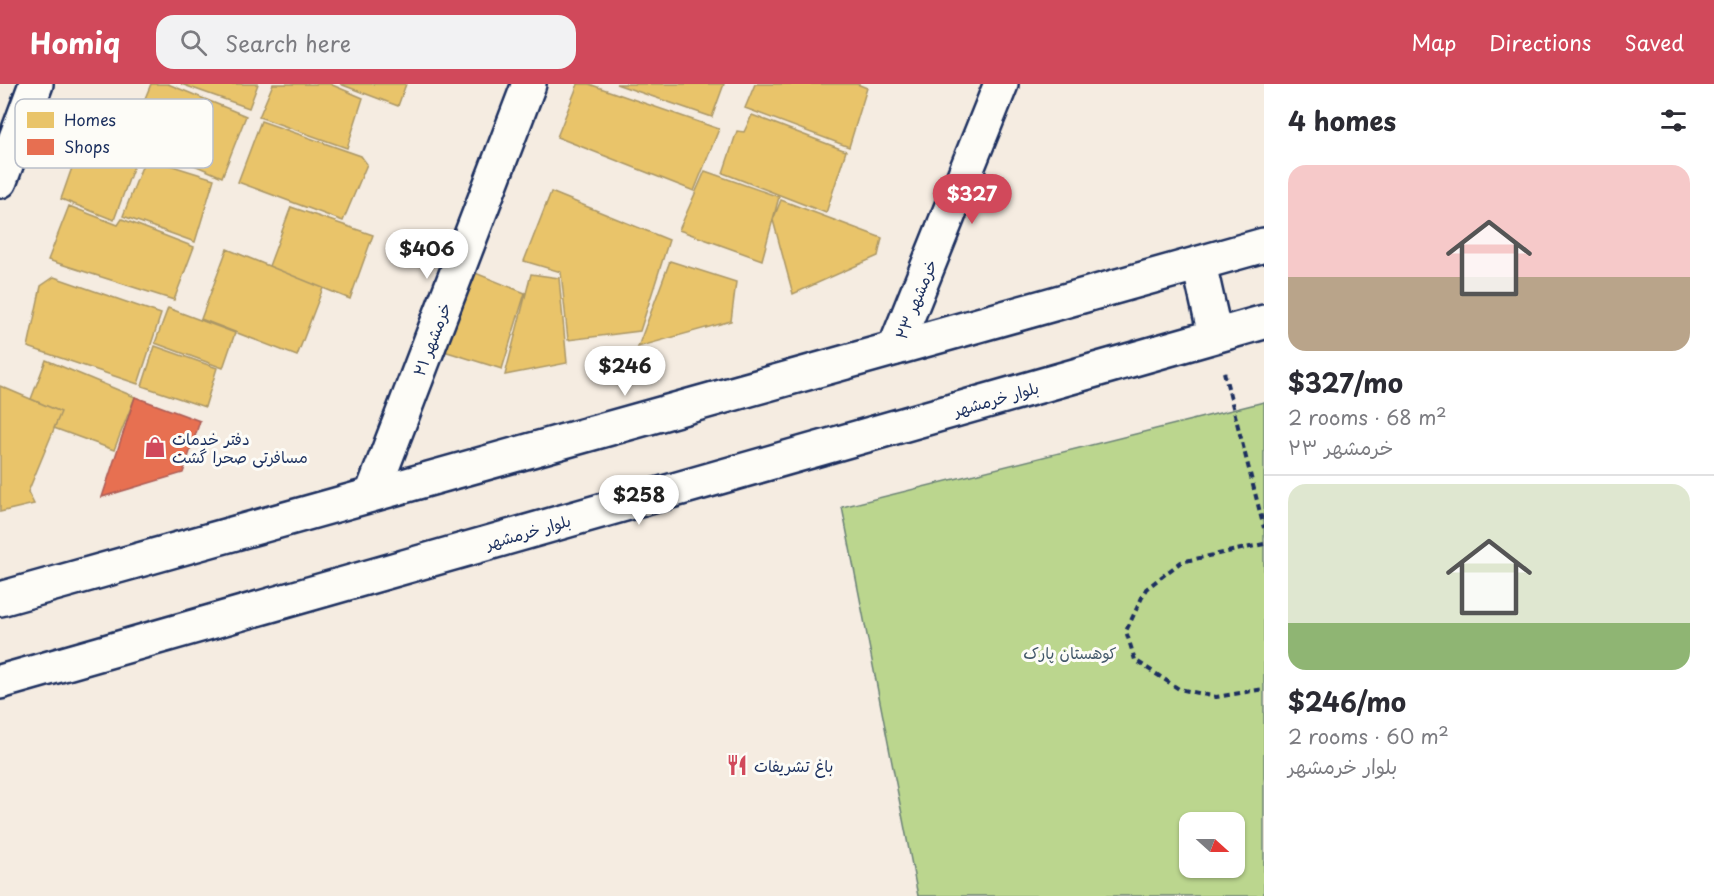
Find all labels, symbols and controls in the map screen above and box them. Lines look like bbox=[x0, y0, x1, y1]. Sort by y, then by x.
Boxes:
search box bbox=[156, 15, 576, 69]
text: Homiq bbox=[30, 21, 120, 64]
icon: search bbox=[177, 26, 210, 59]
text: Search here bbox=[225, 26, 351, 59]
text: Map bbox=[1411, 26, 1456, 58]
text: Directions bbox=[1489, 26, 1591, 58]
text: Saved bbox=[1624, 26, 1684, 58]
legend bbox=[15, 99, 213, 168]
text: 4 homes bbox=[1288, 101, 1396, 140]
icon: filters bbox=[1657, 104, 1690, 137]
text: Homes bbox=[64, 107, 116, 131]
text: Shops bbox=[64, 134, 110, 158]
pin: $327 bbox=[936, 174, 1008, 225]
text: $327 bbox=[947, 178, 997, 208]
icon: home bbox=[1435, 204, 1543, 312]
pin: $406 bbox=[391, 229, 463, 280]
text: $406 bbox=[399, 233, 455, 263]
street label: خرمشهر ۲۳ bbox=[888, 255, 942, 343]
street label: خرمشهر ۲۱ bbox=[406, 299, 456, 379]
pin: $246 bbox=[589, 346, 661, 397]
text: $246 bbox=[599, 350, 651, 380]
text: $327/mo bbox=[1288, 363, 1403, 402]
street label: بلوار خرمشهر bbox=[949, 374, 1041, 422]
text: 2 rooms · 68 m² bbox=[1288, 402, 1447, 432]
place label: دفتر خدمات مسافرتی صحرا گشت bbox=[172, 426, 308, 468]
text: خرمشهر ۲۳ bbox=[1288, 432, 1393, 462]
shop icon: دفتر خدمات مسافرتی صحرا گشت bbox=[143, 435, 167, 459]
pin: $258 bbox=[603, 475, 675, 526]
text: $258 bbox=[613, 479, 665, 509]
street label: بلوار خرمشهر bbox=[481, 507, 573, 555]
icon: home bbox=[1435, 523, 1543, 631]
park label: کوهستان پارک bbox=[1023, 640, 1117, 664]
text: $246/mo bbox=[1288, 682, 1406, 721]
text: 2 rooms · 60 m² bbox=[1288, 721, 1449, 751]
text: بلوار خرمشهر bbox=[1288, 751, 1397, 781]
restaurant icon: باغ تشریفات bbox=[725, 753, 749, 777]
place label: باغ تشریفات bbox=[754, 753, 833, 778]
north arrow bbox=[1179, 812, 1245, 878]
map controls bbox=[1179, 812, 1245, 878]

